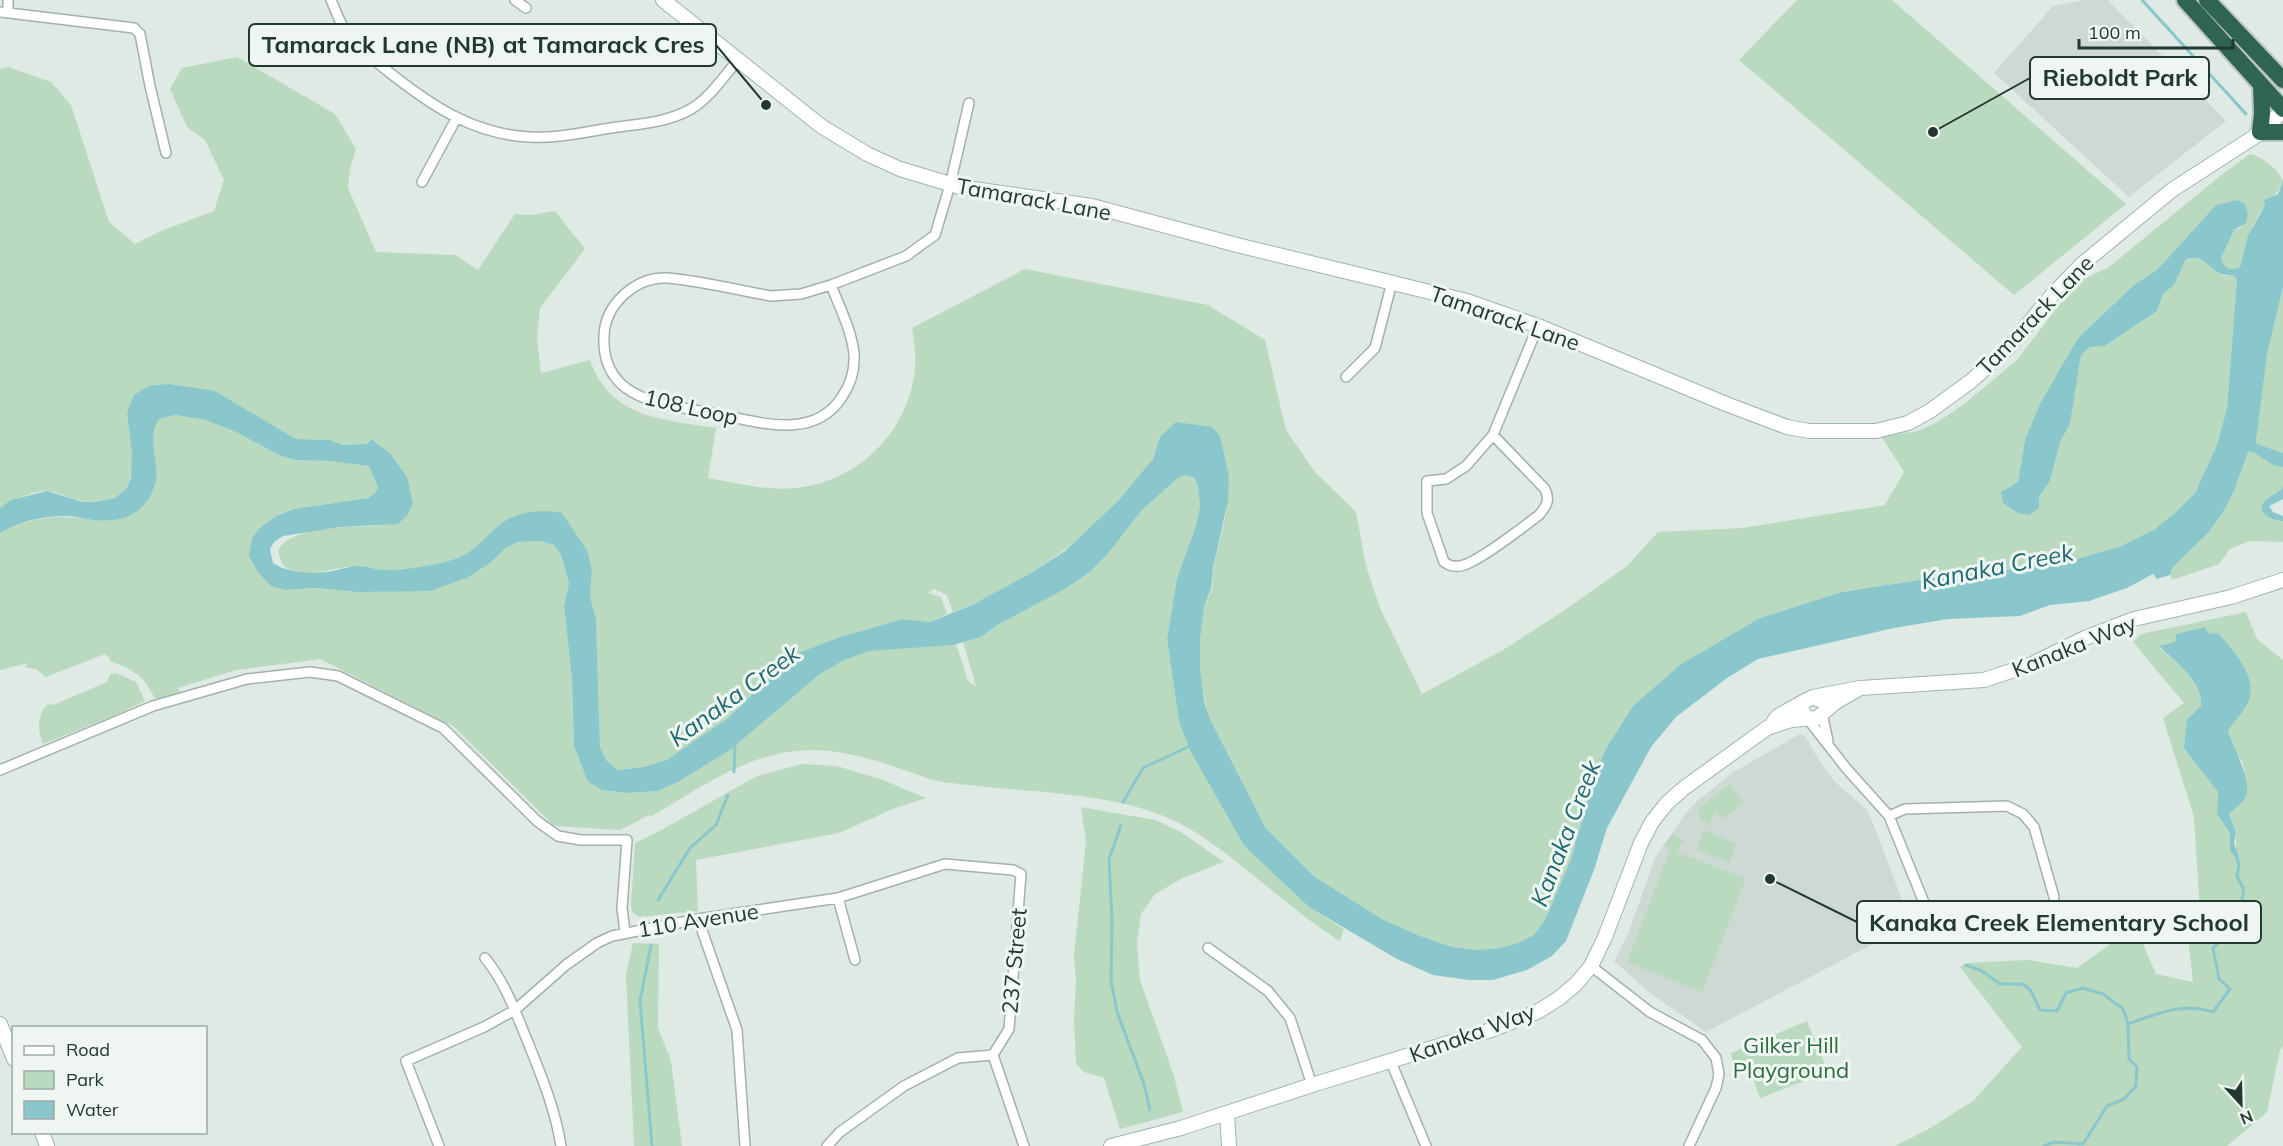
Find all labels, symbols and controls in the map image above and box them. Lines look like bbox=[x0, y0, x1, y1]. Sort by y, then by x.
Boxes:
scale bar bbox=[2079, 12, 2234, 50]
text: 100 m bbox=[2088, 21, 2141, 44]
callout: Tamarack Lane (NB) at Tamarack Cres bbox=[249, 24, 716, 66]
text: Tamarack Lane (NB) at Tamarack Cres bbox=[261, 29, 705, 59]
callout: Rieboldt Park bbox=[2030, 57, 2209, 99]
text: Rieboldt Park bbox=[2042, 62, 2198, 92]
street label: Tamarack Lane bbox=[955, 172, 1113, 226]
street label: Tamarack Lane bbox=[1971, 249, 2099, 381]
street label: Tamarack Lane bbox=[1426, 279, 1584, 357]
street label: 108 Loop bbox=[641, 383, 741, 431]
water label: Kanaka Creek bbox=[1918, 536, 2076, 595]
street label: Kanaka Way bbox=[2008, 608, 2140, 684]
water label: Kanaka Creek bbox=[663, 637, 806, 753]
water label: Kanaka Creek bbox=[1523, 755, 1607, 910]
street label: 110 Avenue bbox=[636, 897, 760, 943]
callout: Kanaka Creek Elementary School bbox=[1857, 901, 2261, 943]
street label: 237 Street bbox=[995, 907, 1033, 1015]
text: Kanaka Creek Elementary School bbox=[1869, 907, 2249, 937]
street label: Kanaka Way bbox=[1405, 997, 1539, 1069]
legend bbox=[12, 1026, 207, 1134]
park label: Gilker Hill Playground bbox=[1733, 1031, 1849, 1084]
text: Road bbox=[66, 1038, 110, 1061]
text: Park bbox=[66, 1068, 105, 1091]
north arrow bbox=[2211, 1074, 2271, 1134]
text: Water bbox=[66, 1098, 119, 1121]
text: N bbox=[2237, 1106, 2256, 1129]

